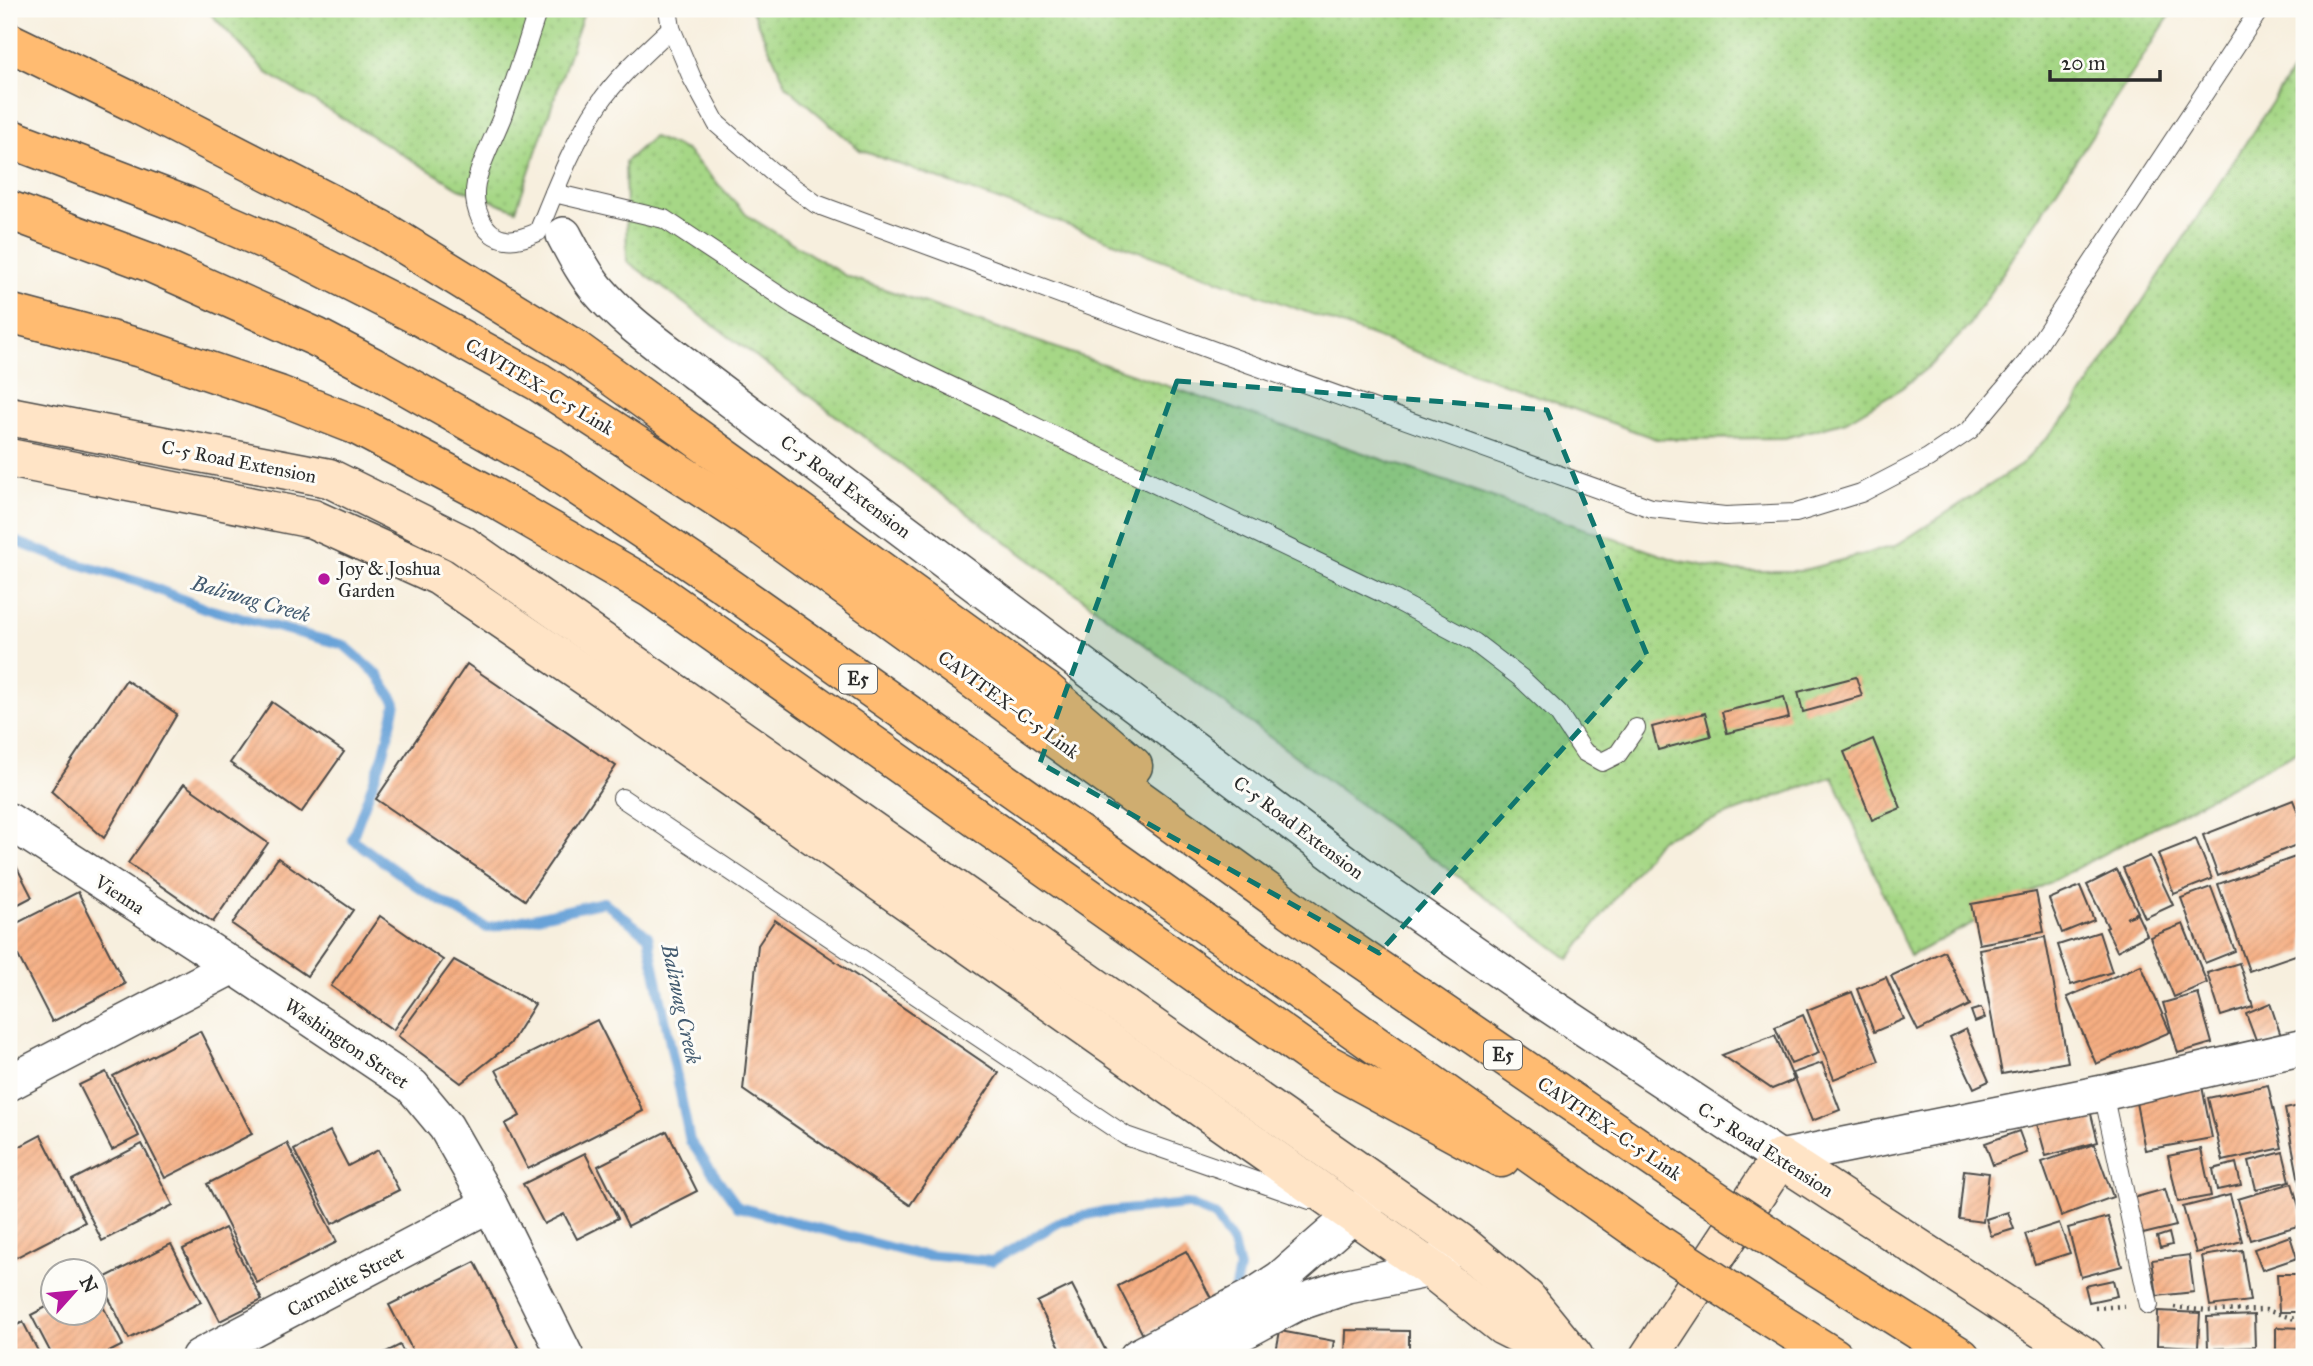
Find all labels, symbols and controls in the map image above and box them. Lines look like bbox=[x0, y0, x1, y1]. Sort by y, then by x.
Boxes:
scale bar bbox=[2050, 38, 2161, 82]
text: 20 m bbox=[2061, 50, 2106, 76]
street label: CAVITEX–C-5 Link bbox=[461, 333, 618, 440]
street label: C-5 Road Extension bbox=[776, 430, 915, 543]
street label: C-5 Road Extension bbox=[160, 435, 318, 488]
place label: Joy & Joshua Garden bbox=[336, 557, 442, 602]
water label: Baliwag Creek bbox=[188, 569, 314, 628]
marker: Joy & Joshua Garden bbox=[316, 571, 332, 587]
street label: CAVITEX–C-5 Link bbox=[934, 645, 1084, 763]
road number: E5 bbox=[839, 664, 877, 694]
street label: C-5 Road Extension bbox=[1229, 771, 1368, 884]
street label: Vienna bbox=[90, 869, 150, 920]
water label: Baliwag Creek bbox=[655, 941, 707, 1067]
street label: Washington Street bbox=[280, 993, 413, 1094]
road number: E5 bbox=[1484, 1040, 1522, 1070]
street label: CAVITEX–C-5 Link bbox=[1533, 1072, 1686, 1185]
street label: C-5 Road Extension bbox=[1694, 1097, 1838, 1202]
street label: Carmelite Street bbox=[283, 1241, 407, 1322]
north arrow bbox=[38, 1258, 108, 1328]
text: N bbox=[75, 1272, 103, 1297]

